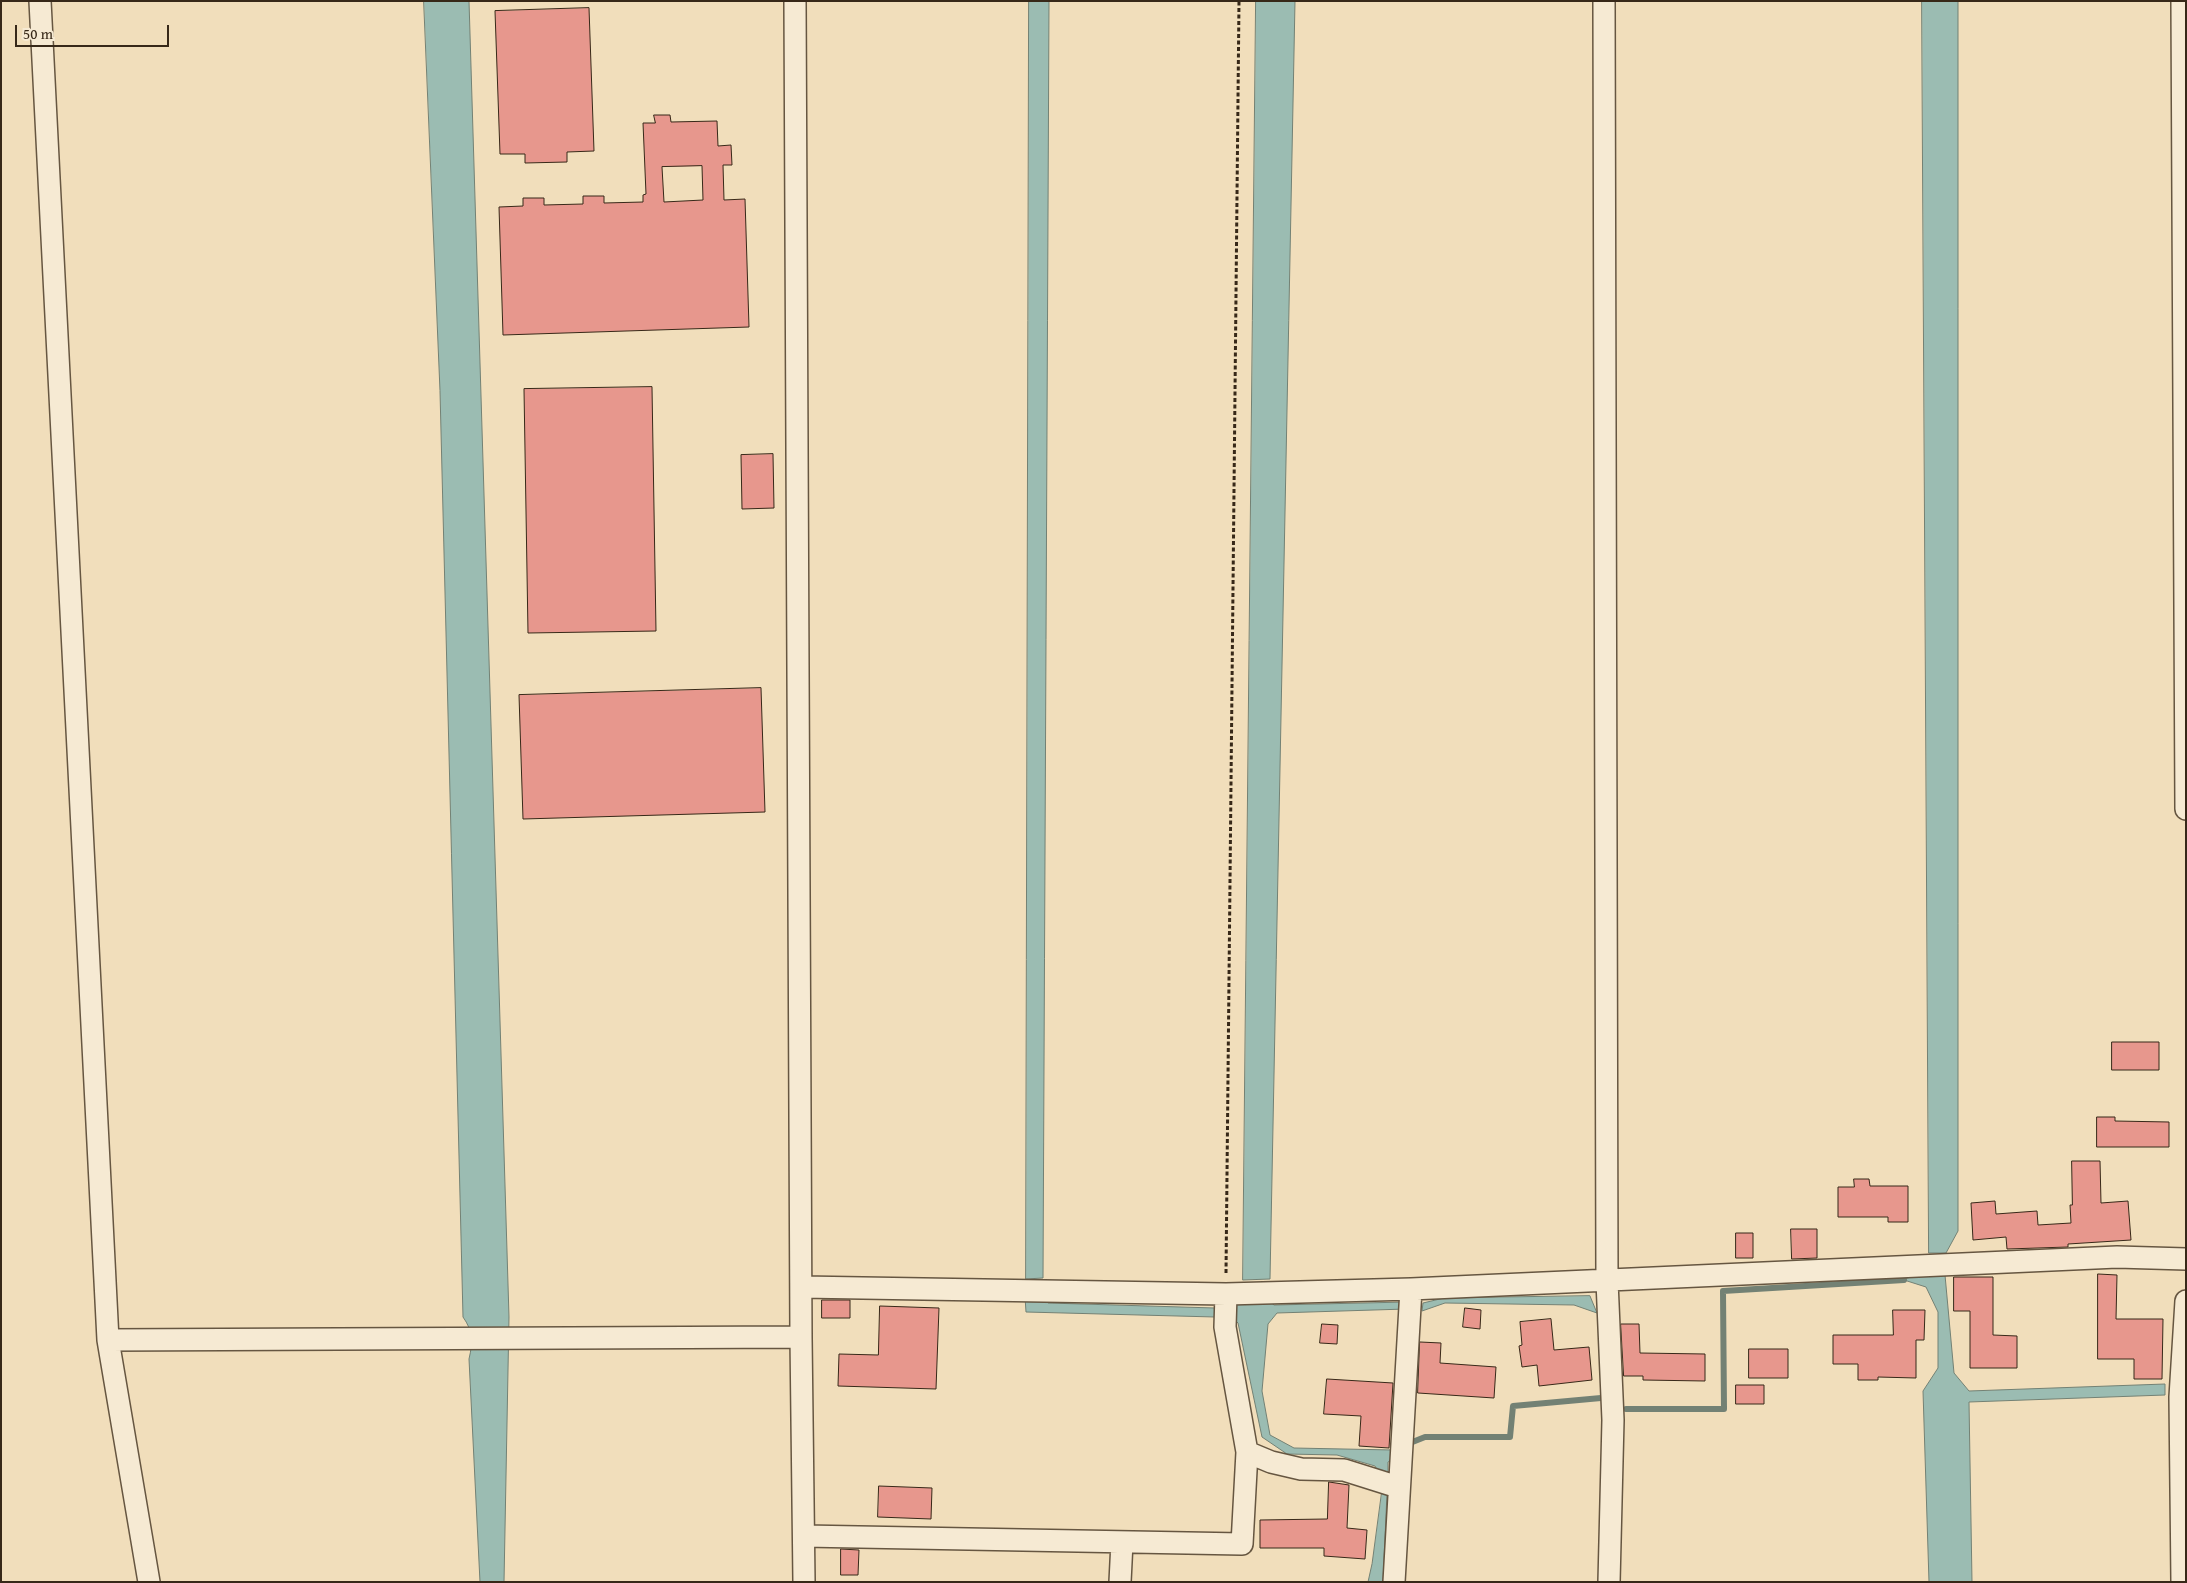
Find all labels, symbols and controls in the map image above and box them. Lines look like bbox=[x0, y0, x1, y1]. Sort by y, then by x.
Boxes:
scale bar bbox=[18, 15, 171, 47]
text: 50 m bbox=[23, 23, 53, 44]

